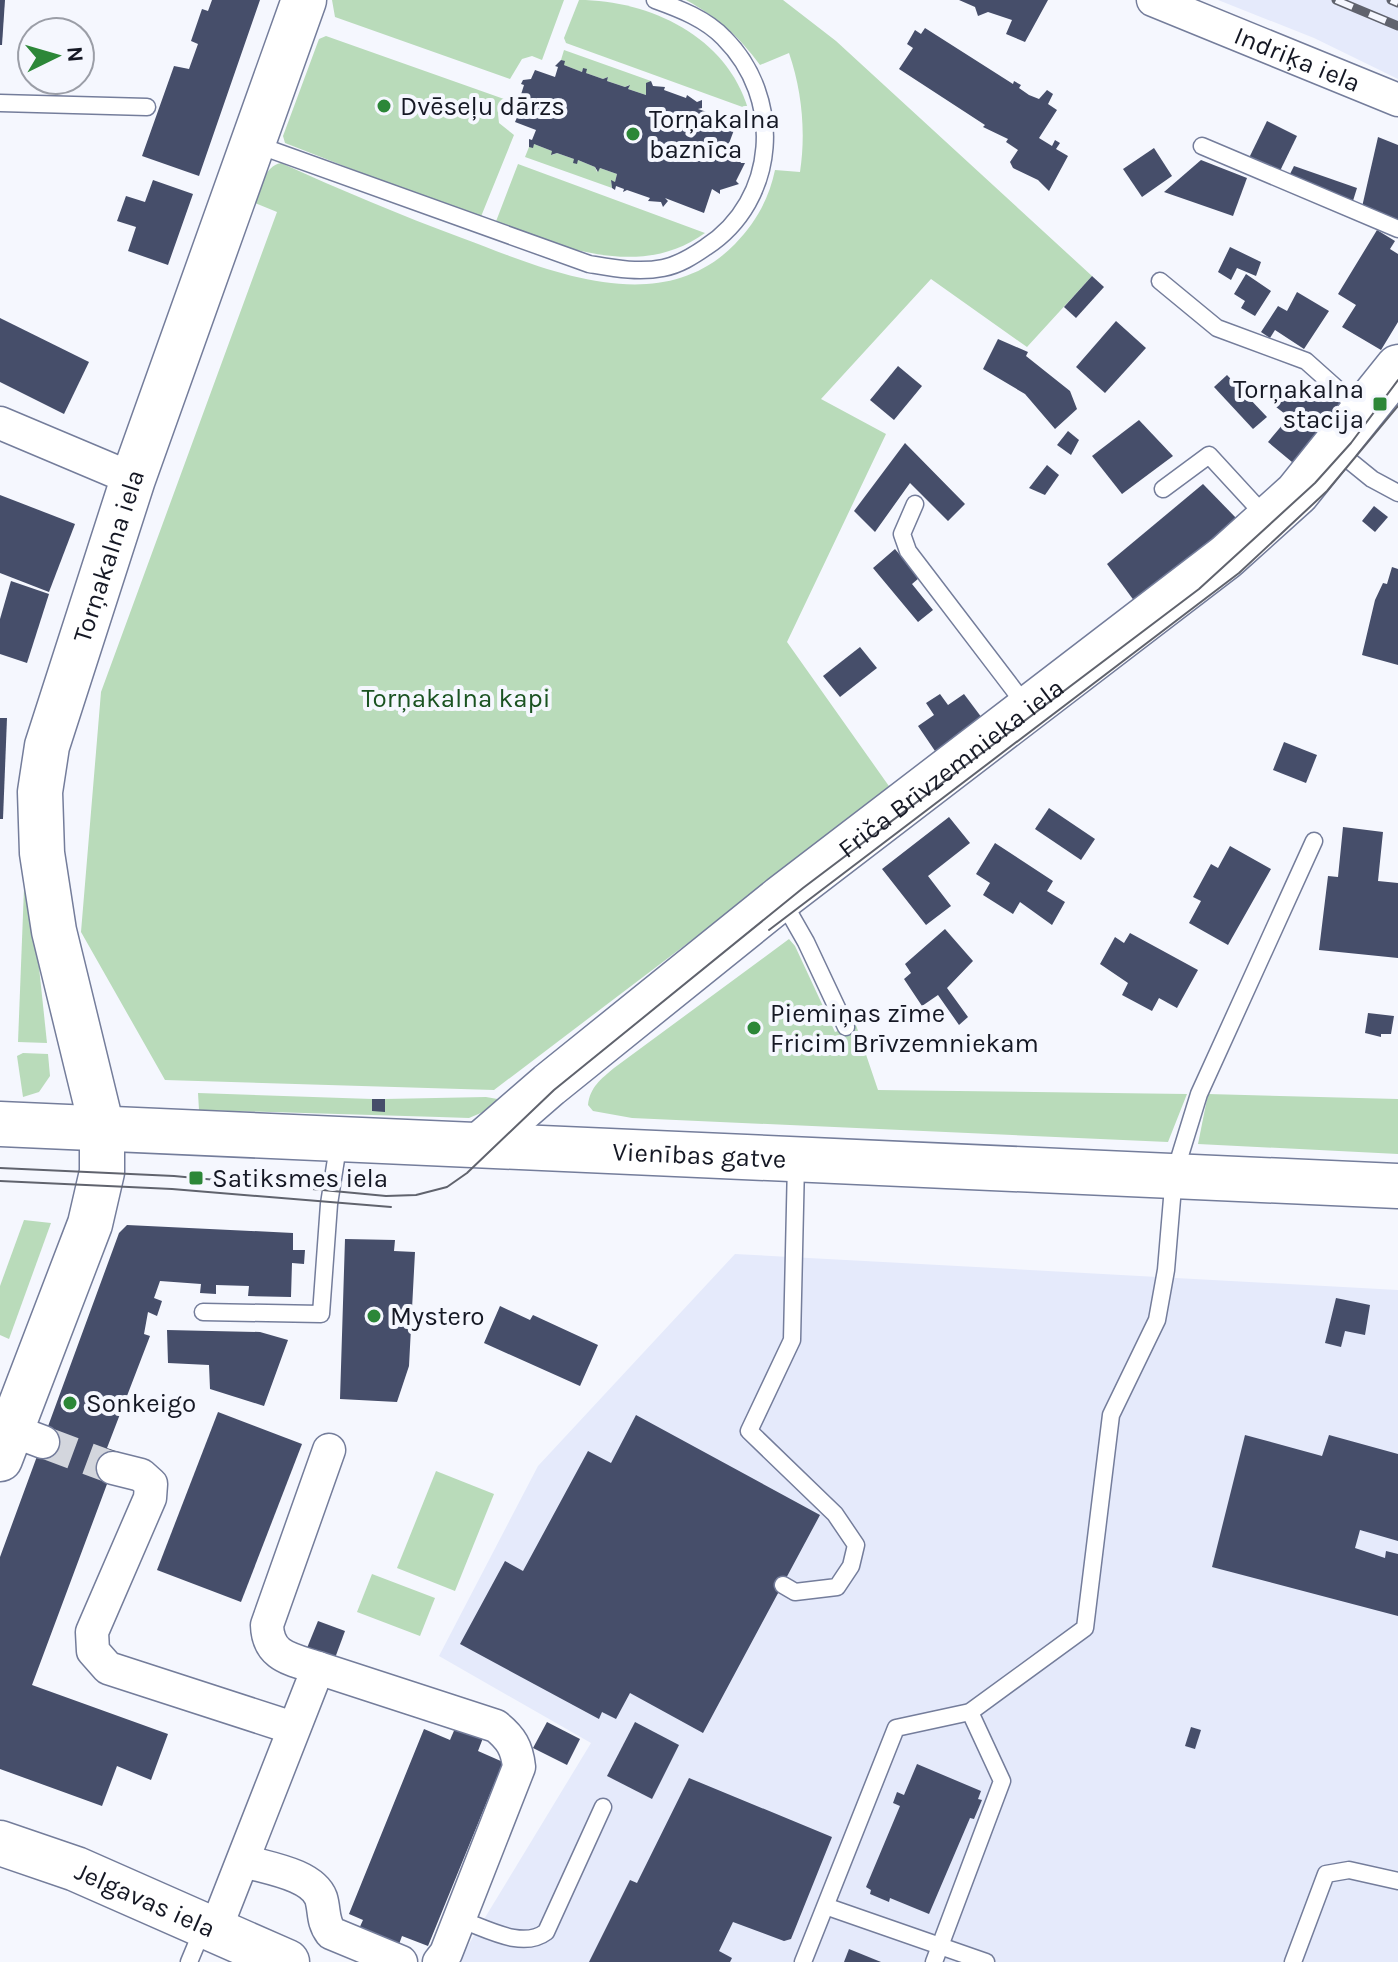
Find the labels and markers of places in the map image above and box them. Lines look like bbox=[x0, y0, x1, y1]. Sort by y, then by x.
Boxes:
place label: Dvēseļu dārzs bbox=[400, 91, 565, 122]
marker: Dvēseļu dārzs bbox=[375, 97, 393, 115]
place label: Torņakalna baznīca bbox=[649, 104, 780, 165]
marker: Torņakalna baznīca bbox=[624, 125, 642, 143]
place label: Torņakalna stacija bbox=[1233, 374, 1364, 435]
marker: Torņakalna stacija bbox=[1371, 395, 1389, 413]
place label: Piemiņas zīme Fricim Brīvzemniekam bbox=[770, 998, 1039, 1059]
marker: Piemiņas zīme Fricim Brīvzemniekam bbox=[745, 1019, 763, 1037]
place label: Satiksmes iela bbox=[212, 1163, 388, 1194]
marker: Satiksmes iela bbox=[187, 1169, 205, 1187]
place label: Mystero bbox=[390, 1301, 485, 1332]
marker: Mystero bbox=[365, 1307, 383, 1325]
place label: Sonkeigo bbox=[86, 1388, 196, 1419]
marker: Sonkeigo bbox=[61, 1394, 79, 1412]

